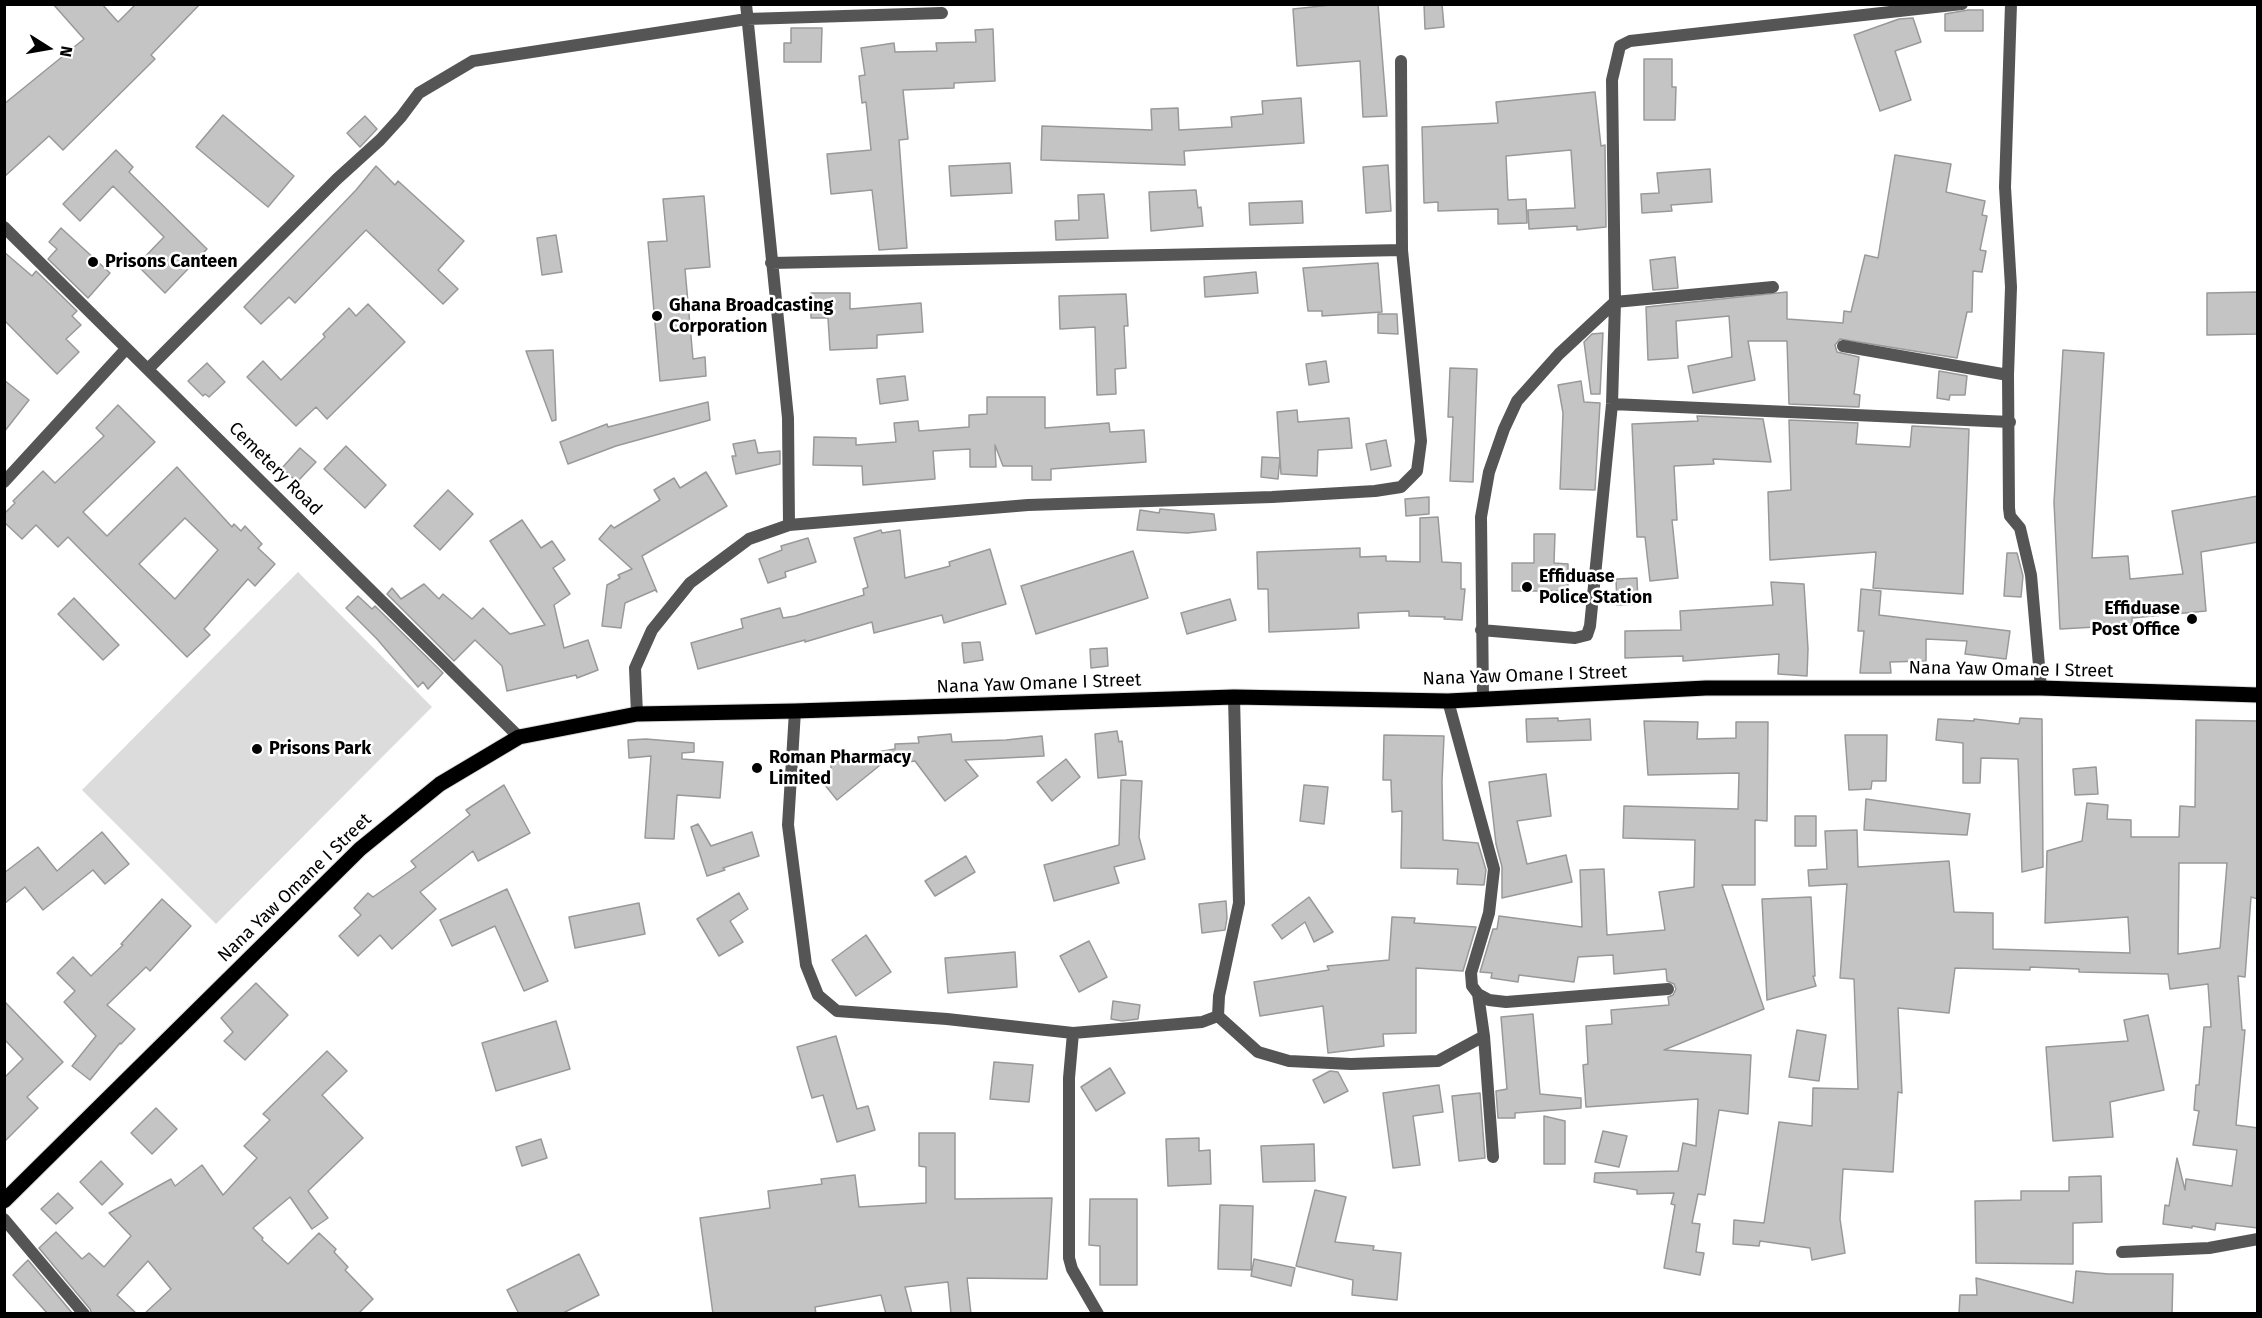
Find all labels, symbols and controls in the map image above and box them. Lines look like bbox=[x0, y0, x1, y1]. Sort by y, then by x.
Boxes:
north arrow bbox=[18, 18, 78, 78]
text: N bbox=[56, 45, 76, 59]
place label: Prisons Canteen bbox=[105, 251, 238, 273]
marker: Prisons Canteen bbox=[86, 255, 100, 269]
place label: Ghana Broadcasting Corporation bbox=[669, 295, 833, 338]
marker: Ghana Broadcasting Corporation bbox=[650, 309, 664, 323]
street label: Cemetery Road bbox=[224, 418, 326, 520]
place label: Effiduase Police Station bbox=[1539, 566, 1652, 608]
marker: Effiduase Police Station bbox=[1520, 580, 1534, 594]
place label: Effiduase Post Office bbox=[2091, 598, 2180, 640]
marker: Effiduase Post Office bbox=[2185, 612, 2199, 626]
street label: Nana Yaw Omane I Street bbox=[1908, 657, 2114, 683]
street label: Nana Yaw Omane I Street bbox=[1422, 662, 1628, 690]
street label: Nana Yaw Omane I Street bbox=[936, 670, 1142, 698]
place label: Prisons Park bbox=[269, 738, 371, 760]
marker: Prisons Park bbox=[250, 742, 264, 756]
place label: Roman Pharmacy Limited bbox=[769, 747, 911, 789]
marker: Roman Pharmacy Limited bbox=[750, 761, 764, 775]
street label: Nana Yaw Omane I Street bbox=[214, 809, 376, 967]

